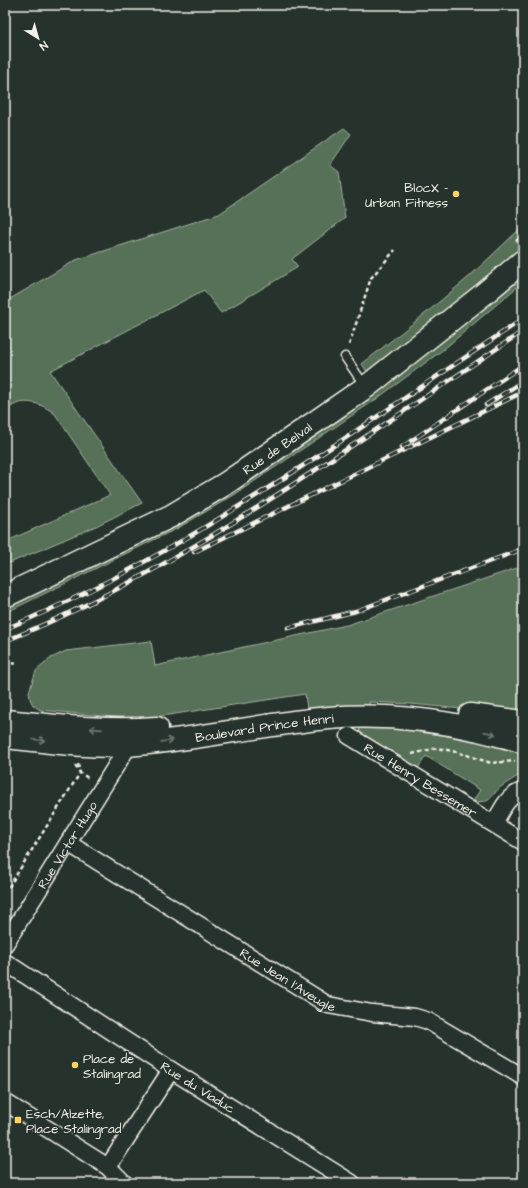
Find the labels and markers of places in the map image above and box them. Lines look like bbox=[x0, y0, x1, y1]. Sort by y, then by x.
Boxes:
place label: BlocX - Urban Fitness bbox=[365, 179, 448, 212]
marker: BlocX - Urban Fitness bbox=[451, 189, 461, 199]
place label: Place de Stalingrad bbox=[83, 1050, 141, 1084]
marker: Place de Stalingrad bbox=[70, 1060, 80, 1070]
place label: Esch/Alzette, Place Stalingrad bbox=[26, 1105, 122, 1139]
marker: Esch/Alzette, Place Stalingrad bbox=[13, 1115, 23, 1125]

